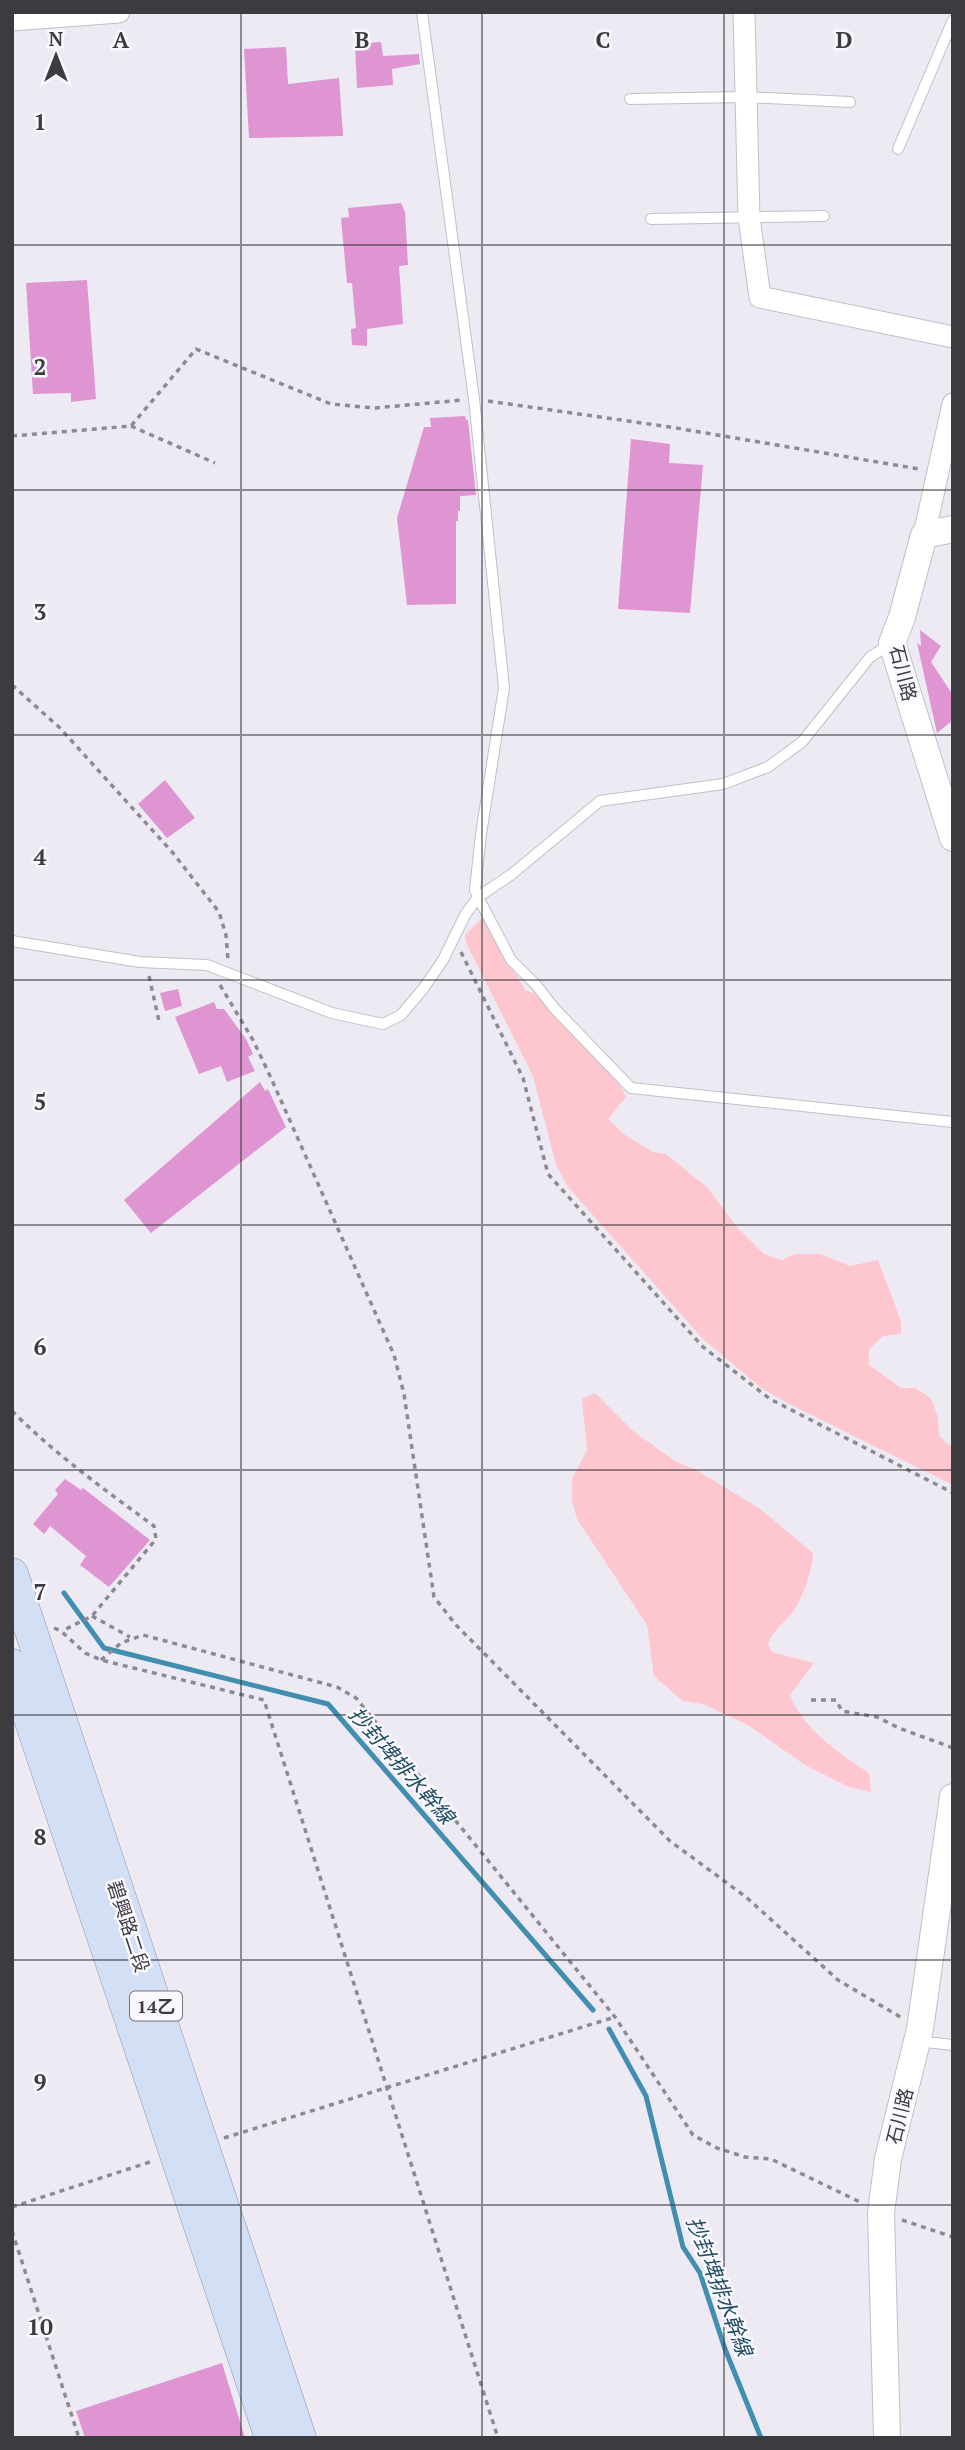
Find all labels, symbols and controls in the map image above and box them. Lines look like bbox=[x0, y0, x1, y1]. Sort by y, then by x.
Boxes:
north arrow bbox=[21, 21, 91, 91]
text: A bbox=[113, 24, 130, 55]
text: B bbox=[355, 24, 370, 55]
text: C bbox=[596, 24, 611, 55]
text: D bbox=[836, 24, 853, 55]
text: N bbox=[49, 26, 64, 51]
text: 1 bbox=[34, 106, 47, 137]
text: 2 bbox=[34, 351, 47, 382]
text: 3 bbox=[34, 596, 47, 627]
street label: 石川路 bbox=[885, 642, 923, 704]
text: 4 bbox=[34, 841, 47, 872]
text: 5 bbox=[34, 1086, 47, 1117]
text: 6 bbox=[34, 1331, 47, 1362]
text: 7 bbox=[34, 1576, 47, 1607]
water label: 抄封埤排水幹線 bbox=[343, 1700, 462, 1831]
text: 8 bbox=[34, 1821, 47, 1852]
street label: 碧興路二段 bbox=[102, 1877, 156, 1975]
road number: 14乙 bbox=[130, 1992, 182, 2020]
text: 9 bbox=[34, 2066, 47, 2097]
street label: 石川路 bbox=[880, 2085, 918, 2147]
water label: 抄封埤排水幹線 bbox=[681, 2212, 760, 2362]
text: 10 bbox=[27, 2311, 53, 2342]

